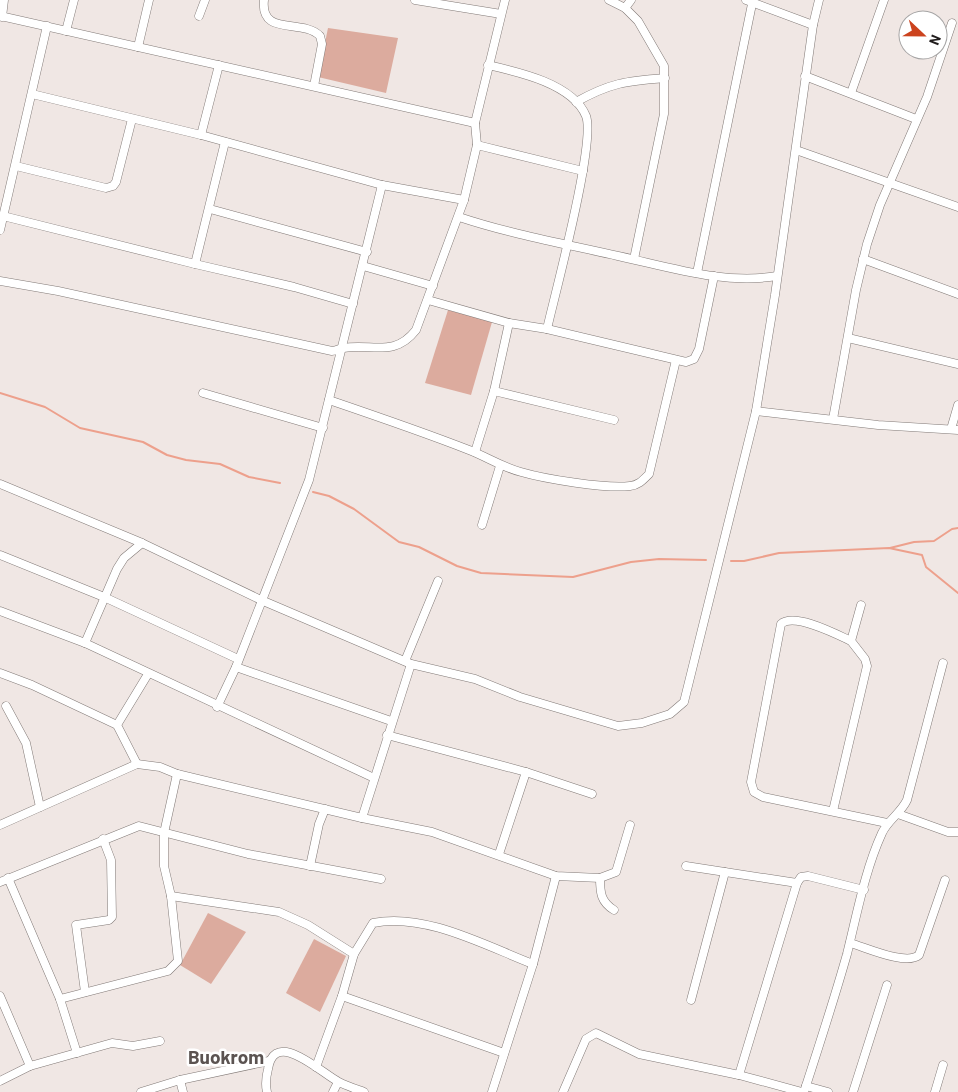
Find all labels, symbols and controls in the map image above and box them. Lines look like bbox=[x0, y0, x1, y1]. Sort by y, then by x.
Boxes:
north arrow bbox=[898, 10, 948, 60]
text: N bbox=[926, 33, 945, 48]
district label: Buokrom bbox=[188, 1045, 264, 1068]

